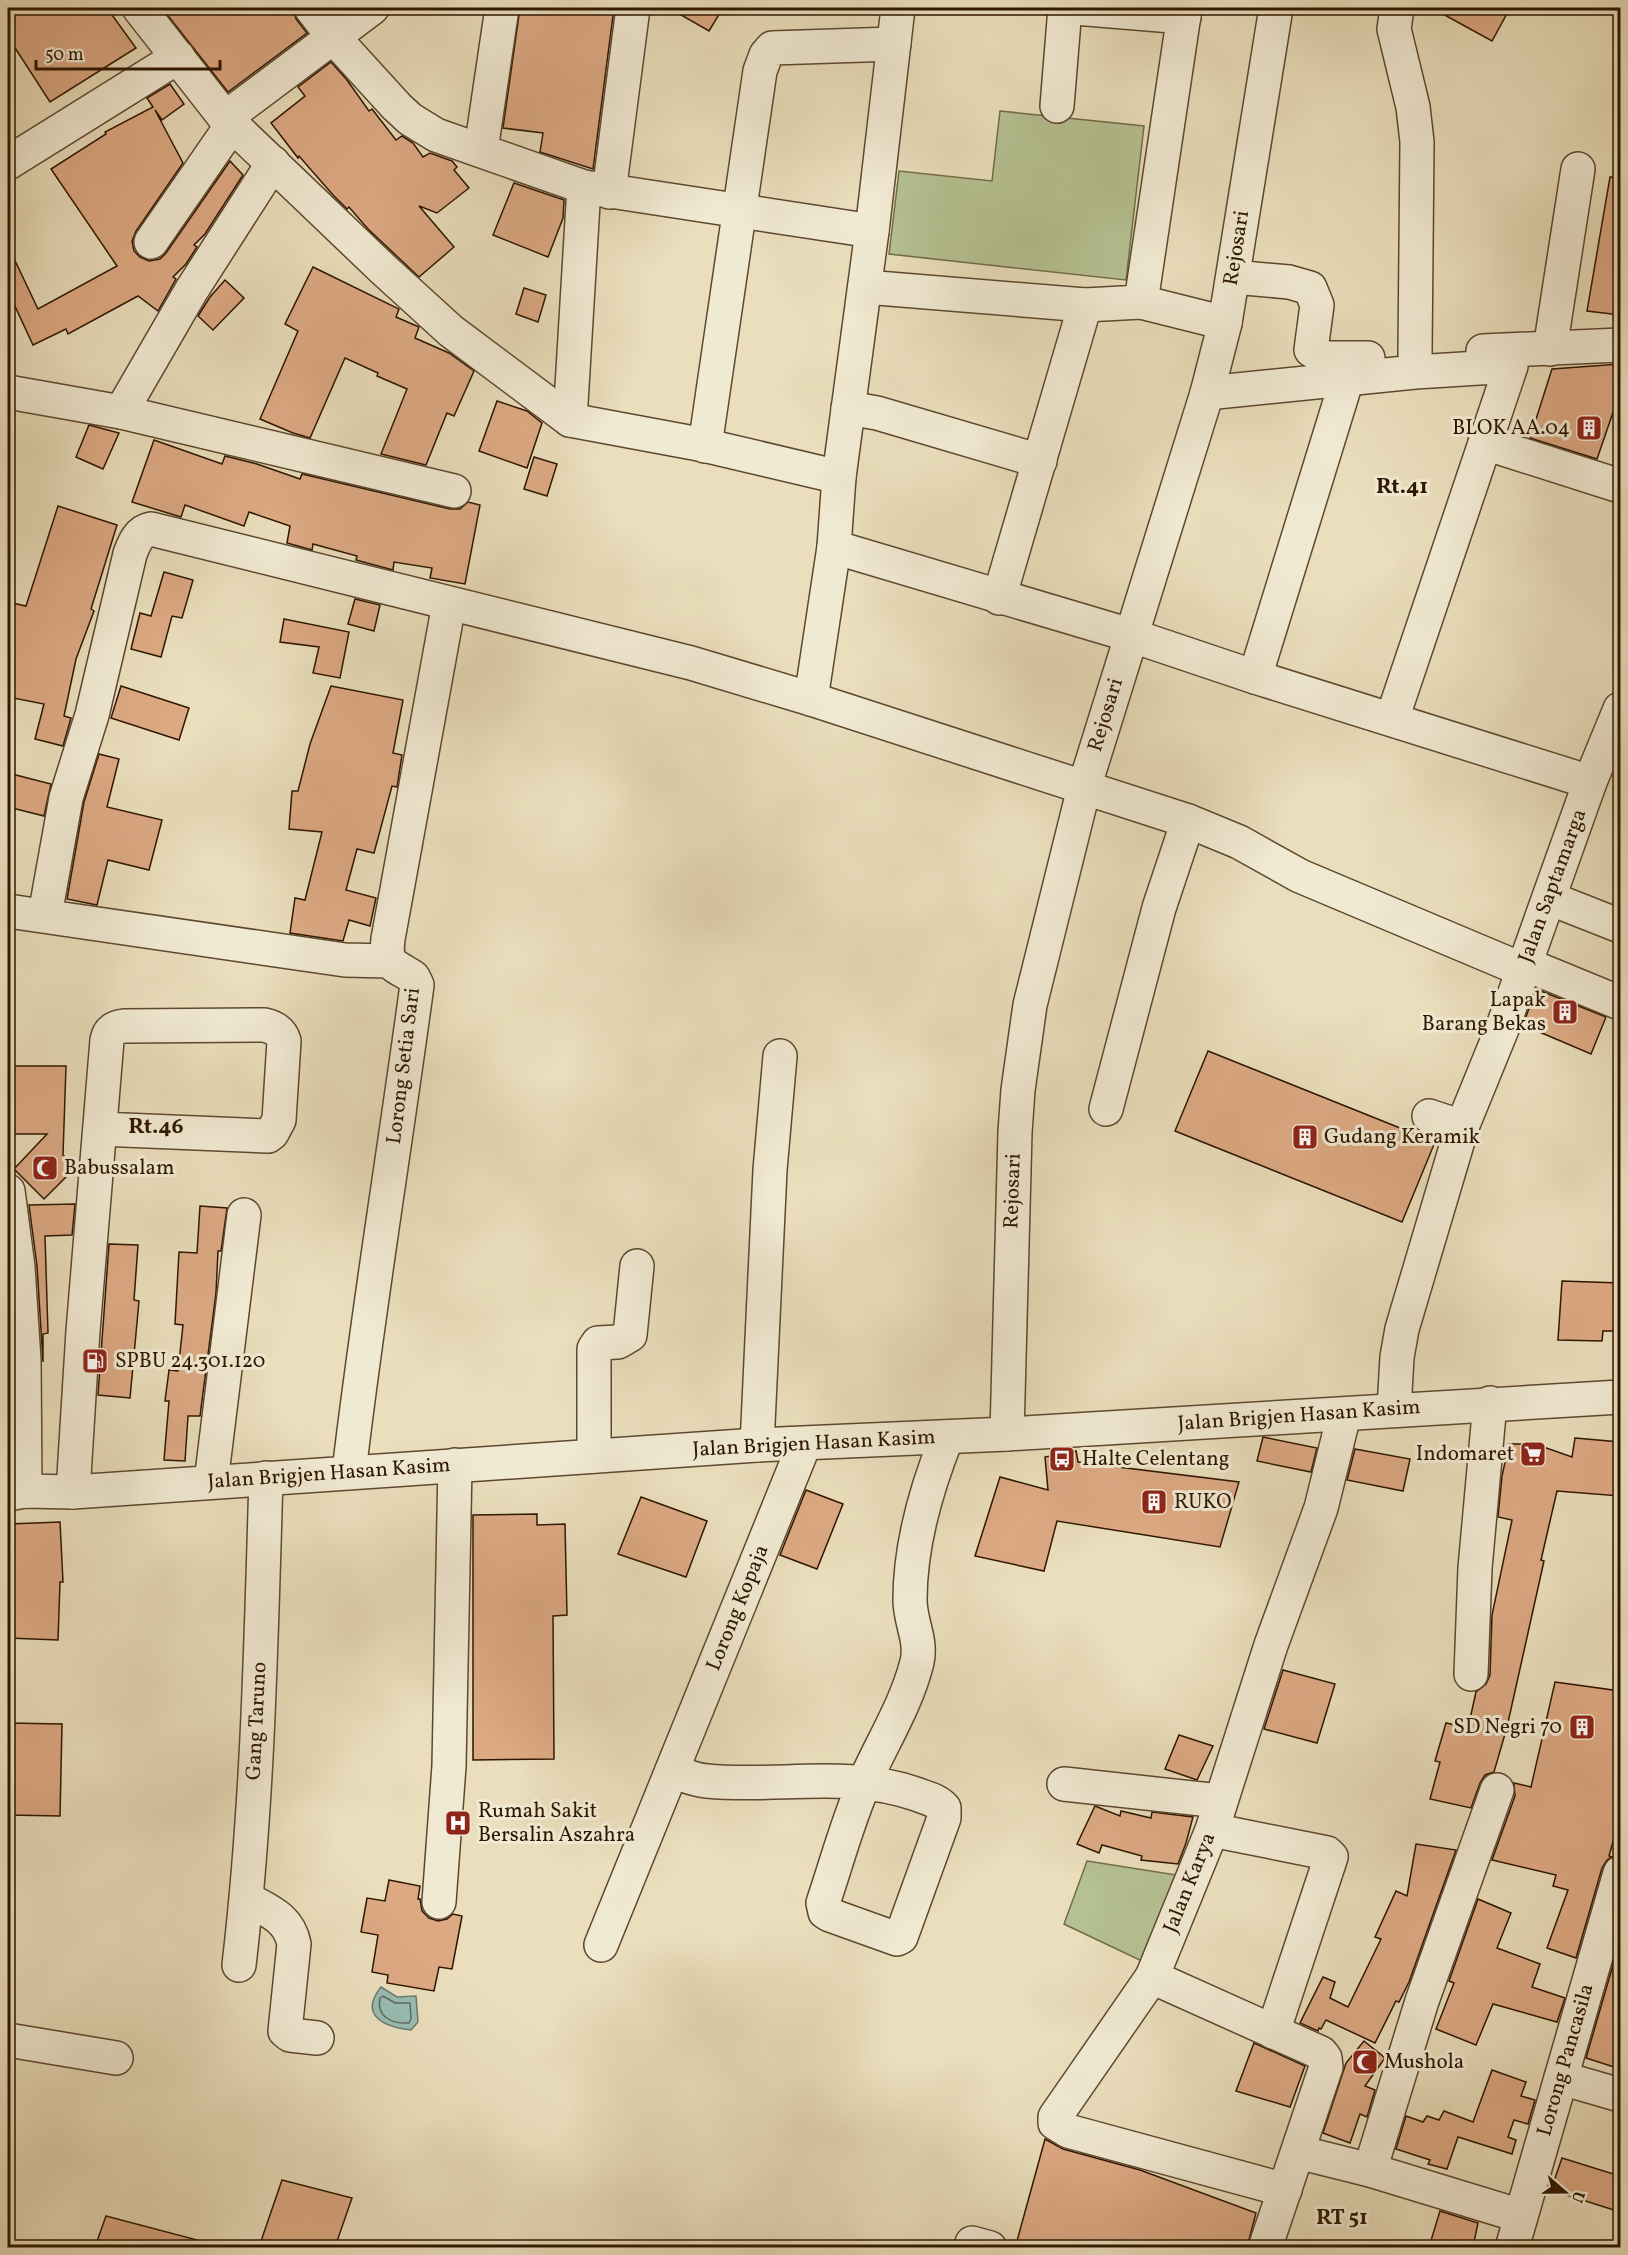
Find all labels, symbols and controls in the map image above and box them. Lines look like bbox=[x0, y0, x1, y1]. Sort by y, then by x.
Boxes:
scale bar bbox=[36, 33, 220, 71]
text: 50 m bbox=[45, 43, 84, 68]
street label: Rejosari bbox=[1217, 208, 1257, 288]
building icon: BLOK AA.04 bbox=[1574, 413, 1604, 443]
place label: BLOK AA.04 bbox=[1452, 414, 1570, 443]
district label: Rt.41 bbox=[1376, 472, 1428, 503]
street label: Rejosari bbox=[1081, 675, 1131, 755]
street label: Jalan Saptamarga bbox=[1512, 805, 1594, 967]
street label: Lorong Setia Sari bbox=[380, 986, 428, 1146]
place label: Lapak Barang Bekas bbox=[1422, 986, 1547, 1039]
building icon: Lapak Barang Bekas bbox=[1550, 997, 1580, 1027]
district label: Rt.46 bbox=[128, 1112, 184, 1143]
building icon: Gudang Keramik bbox=[1290, 1122, 1320, 1152]
place label: Gudang Keramik bbox=[1324, 1123, 1480, 1152]
mosque icon: Babussalam bbox=[30, 1153, 60, 1183]
street label: Rejosari bbox=[997, 1153, 1029, 1229]
place label: Babussalam bbox=[64, 1154, 175, 1183]
fuel station icon: SPBU 24.301.120 bbox=[80, 1346, 110, 1376]
place label: SPBU 24.301.120 bbox=[115, 1347, 265, 1376]
street label: Jalan Brigjen Hasan Kasim bbox=[1177, 1393, 1421, 1439]
street label: Jalan Brigjen Hasan Kasim bbox=[692, 1423, 936, 1465]
supermarket icon: Indomaret bbox=[1518, 1439, 1548, 1469]
place label: Indomaret bbox=[1416, 1440, 1514, 1469]
bus stop icon: Halte Celentang bbox=[1047, 1444, 1077, 1474]
place label: Halte Celentang bbox=[1082, 1445, 1229, 1474]
street label: Jalan Brigjen Hasan Kasim bbox=[207, 1451, 451, 1497]
building icon: RUKO bbox=[1139, 1487, 1169, 1517]
place label: RUKO bbox=[1174, 1488, 1232, 1517]
street label: Lorong Kopaja bbox=[699, 1541, 777, 1675]
street label: Gang Taruno bbox=[239, 1661, 275, 1781]
building icon: SD Negri 70 bbox=[1567, 1712, 1597, 1742]
place label: SD Negri 70 bbox=[1453, 1713, 1562, 1742]
place label: Rumah Sakit Bersalin Aszahra bbox=[478, 1797, 635, 1850]
hospital icon: Rumah Sakit Bersalin Aszahra bbox=[443, 1808, 473, 1838]
street label: Jalan Karya bbox=[1157, 1828, 1223, 1938]
street label: Lorong Pancasila bbox=[1530, 1980, 1602, 2140]
mosque icon: Mushola bbox=[1350, 2047, 1380, 2077]
place label: Mushola bbox=[1384, 2048, 1464, 2077]
north arrow bbox=[1535, 2162, 1595, 2222]
text: U bbox=[1565, 2188, 1589, 2205]
district label: RT 51 bbox=[1316, 2203, 1368, 2234]

